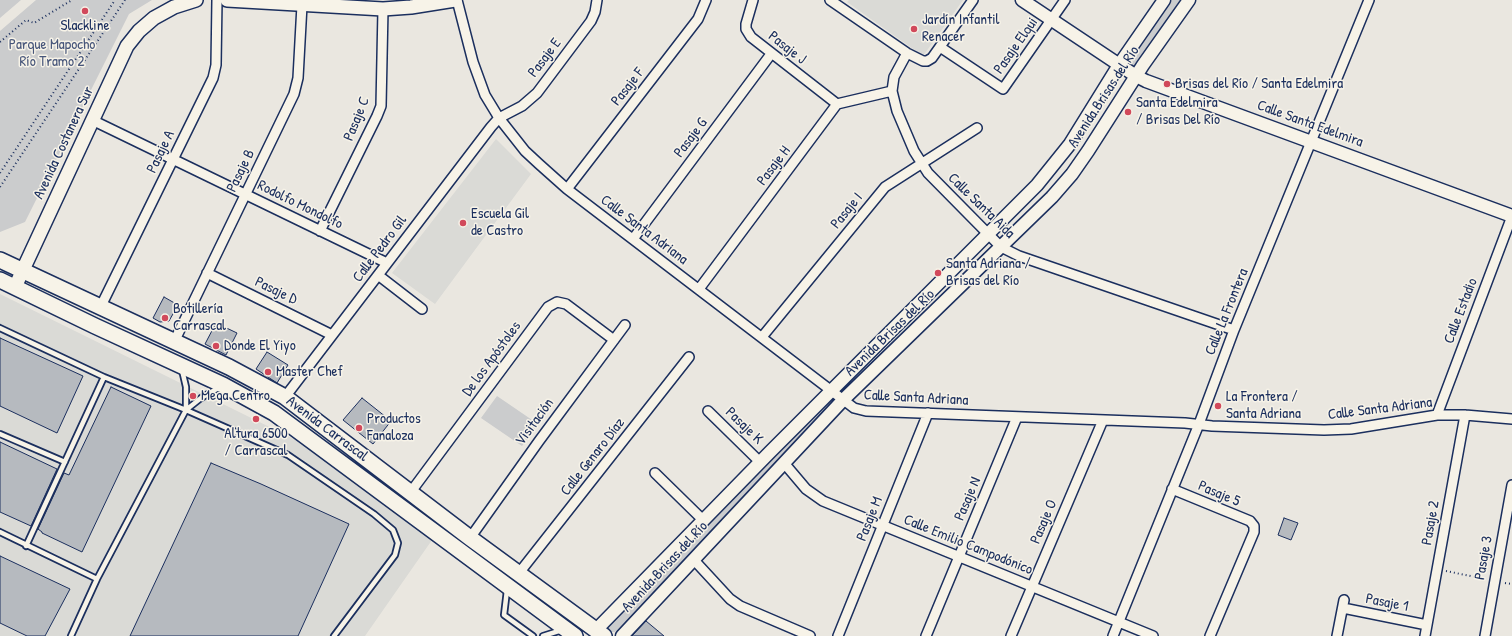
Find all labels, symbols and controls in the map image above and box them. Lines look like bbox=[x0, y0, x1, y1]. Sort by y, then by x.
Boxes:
marker: Slackline bbox=[80, 6, 90, 16]
place label: Jardín Infantil Renacer bbox=[922, 11, 1000, 46]
street label: Pasaje Elqui bbox=[990, 14, 1042, 78]
place label: Slackline bbox=[61, 17, 109, 35]
marker: Jardín Infantil Renacer bbox=[909, 24, 919, 34]
street label: Pasaje J bbox=[764, 28, 810, 68]
street label: Pasaje E bbox=[524, 35, 566, 81]
park label: Parque Mapocho Río Tramo 2 bbox=[9, 36, 95, 71]
street label: Avenida Brisas del Río bbox=[1064, 43, 1144, 151]
street label: Pasaje F bbox=[608, 64, 648, 110]
place label: Brisas del Río / Santa Edelmira bbox=[1175, 75, 1343, 93]
marker: Brisas del Río / Santa Edelmira bbox=[1162, 79, 1172, 89]
street label: Avenida Costanera Sur bbox=[30, 84, 98, 202]
street label: Pasaje C bbox=[340, 94, 374, 144]
place label: Santa Edelmira / Brisas Del Río bbox=[1136, 94, 1220, 129]
street label: Calle Santa Edelmira bbox=[1254, 96, 1366, 152]
marker: Santa Edelmira / Brisas Del Río bbox=[1123, 107, 1133, 117]
street label: Pasaje G bbox=[670, 115, 712, 161]
street label: Pasaje A bbox=[143, 128, 179, 176]
street label: Pasaje H bbox=[753, 143, 795, 189]
street label: Pasaje B bbox=[223, 147, 259, 195]
street label: Calle Santa Aida bbox=[944, 170, 1018, 242]
street label: Rodolfo Mondolfo bbox=[254, 177, 346, 233]
street label: Pasaje I bbox=[827, 189, 867, 233]
street label: Calle Santa Adriana bbox=[597, 191, 691, 269]
place label: Escuela Gil de Castro bbox=[471, 205, 529, 240]
street label: Calle Pedro Gil bbox=[349, 212, 411, 286]
marker: Escuela Gil de Castro bbox=[458, 218, 468, 228]
place label: Santa Adriana / Brisas del Río bbox=[946, 255, 1031, 290]
street label: Calle La Frontera bbox=[1201, 266, 1253, 358]
marker: Santa Adriana / Brisas del Río bbox=[933, 268, 943, 278]
street label: Pasaje D bbox=[252, 273, 300, 309]
street label: Calle Estadio bbox=[1440, 276, 1482, 346]
street label: Avenida Brisas del Río bbox=[841, 286, 939, 380]
place label: Botillería Carrascal bbox=[173, 300, 226, 335]
marker: Botillería Carrascal bbox=[160, 313, 170, 323]
street label: De los Apóstoles bbox=[459, 318, 525, 400]
place label: Donde El Yiyo bbox=[224, 337, 296, 355]
marker: Donde El Yiyo bbox=[211, 341, 221, 351]
place label: Master Chef bbox=[276, 363, 343, 381]
marker: Master Chef bbox=[263, 367, 273, 377]
street label: Calle Santa Adriana bbox=[863, 386, 969, 410]
place label: Mega Centro bbox=[201, 387, 270, 405]
place label: La Frontera / Santa Adriana bbox=[1226, 388, 1301, 423]
marker: Mega Centro bbox=[188, 391, 198, 401]
street label: Avenida Carrascal bbox=[283, 392, 371, 466]
street label: Calle Santa Adriana bbox=[1327, 394, 1433, 424]
street label: Visitación bbox=[512, 395, 558, 449]
marker: La Frontera / Santa Adriana bbox=[1213, 401, 1223, 411]
street label: Pasaje K bbox=[721, 404, 767, 448]
place label: Productos Fanaloza bbox=[367, 410, 421, 445]
marker: Altura 6500 / Carrascal bbox=[251, 414, 261, 424]
street label: Calle Genaro Díaz bbox=[557, 414, 629, 500]
marker: Productos Fanaloza bbox=[354, 423, 364, 433]
place label: Altura 6500 / Carrascal bbox=[224, 425, 288, 460]
street label: Pasaje N bbox=[951, 474, 985, 524]
street label: Pasaje 5 bbox=[1195, 477, 1243, 511]
street label: Pasaje M bbox=[853, 494, 887, 544]
street label: Pasaje O bbox=[1027, 497, 1061, 547]
street label: Pasaje 2 bbox=[1418, 499, 1444, 547]
street label: Calle Emilio Campodónico bbox=[901, 511, 1035, 579]
street label: Avenida Brisas del Río bbox=[618, 518, 712, 616]
street label: Pasaje 3 bbox=[1471, 535, 1497, 581]
street label: Pasaje 1 bbox=[1364, 590, 1410, 616]

